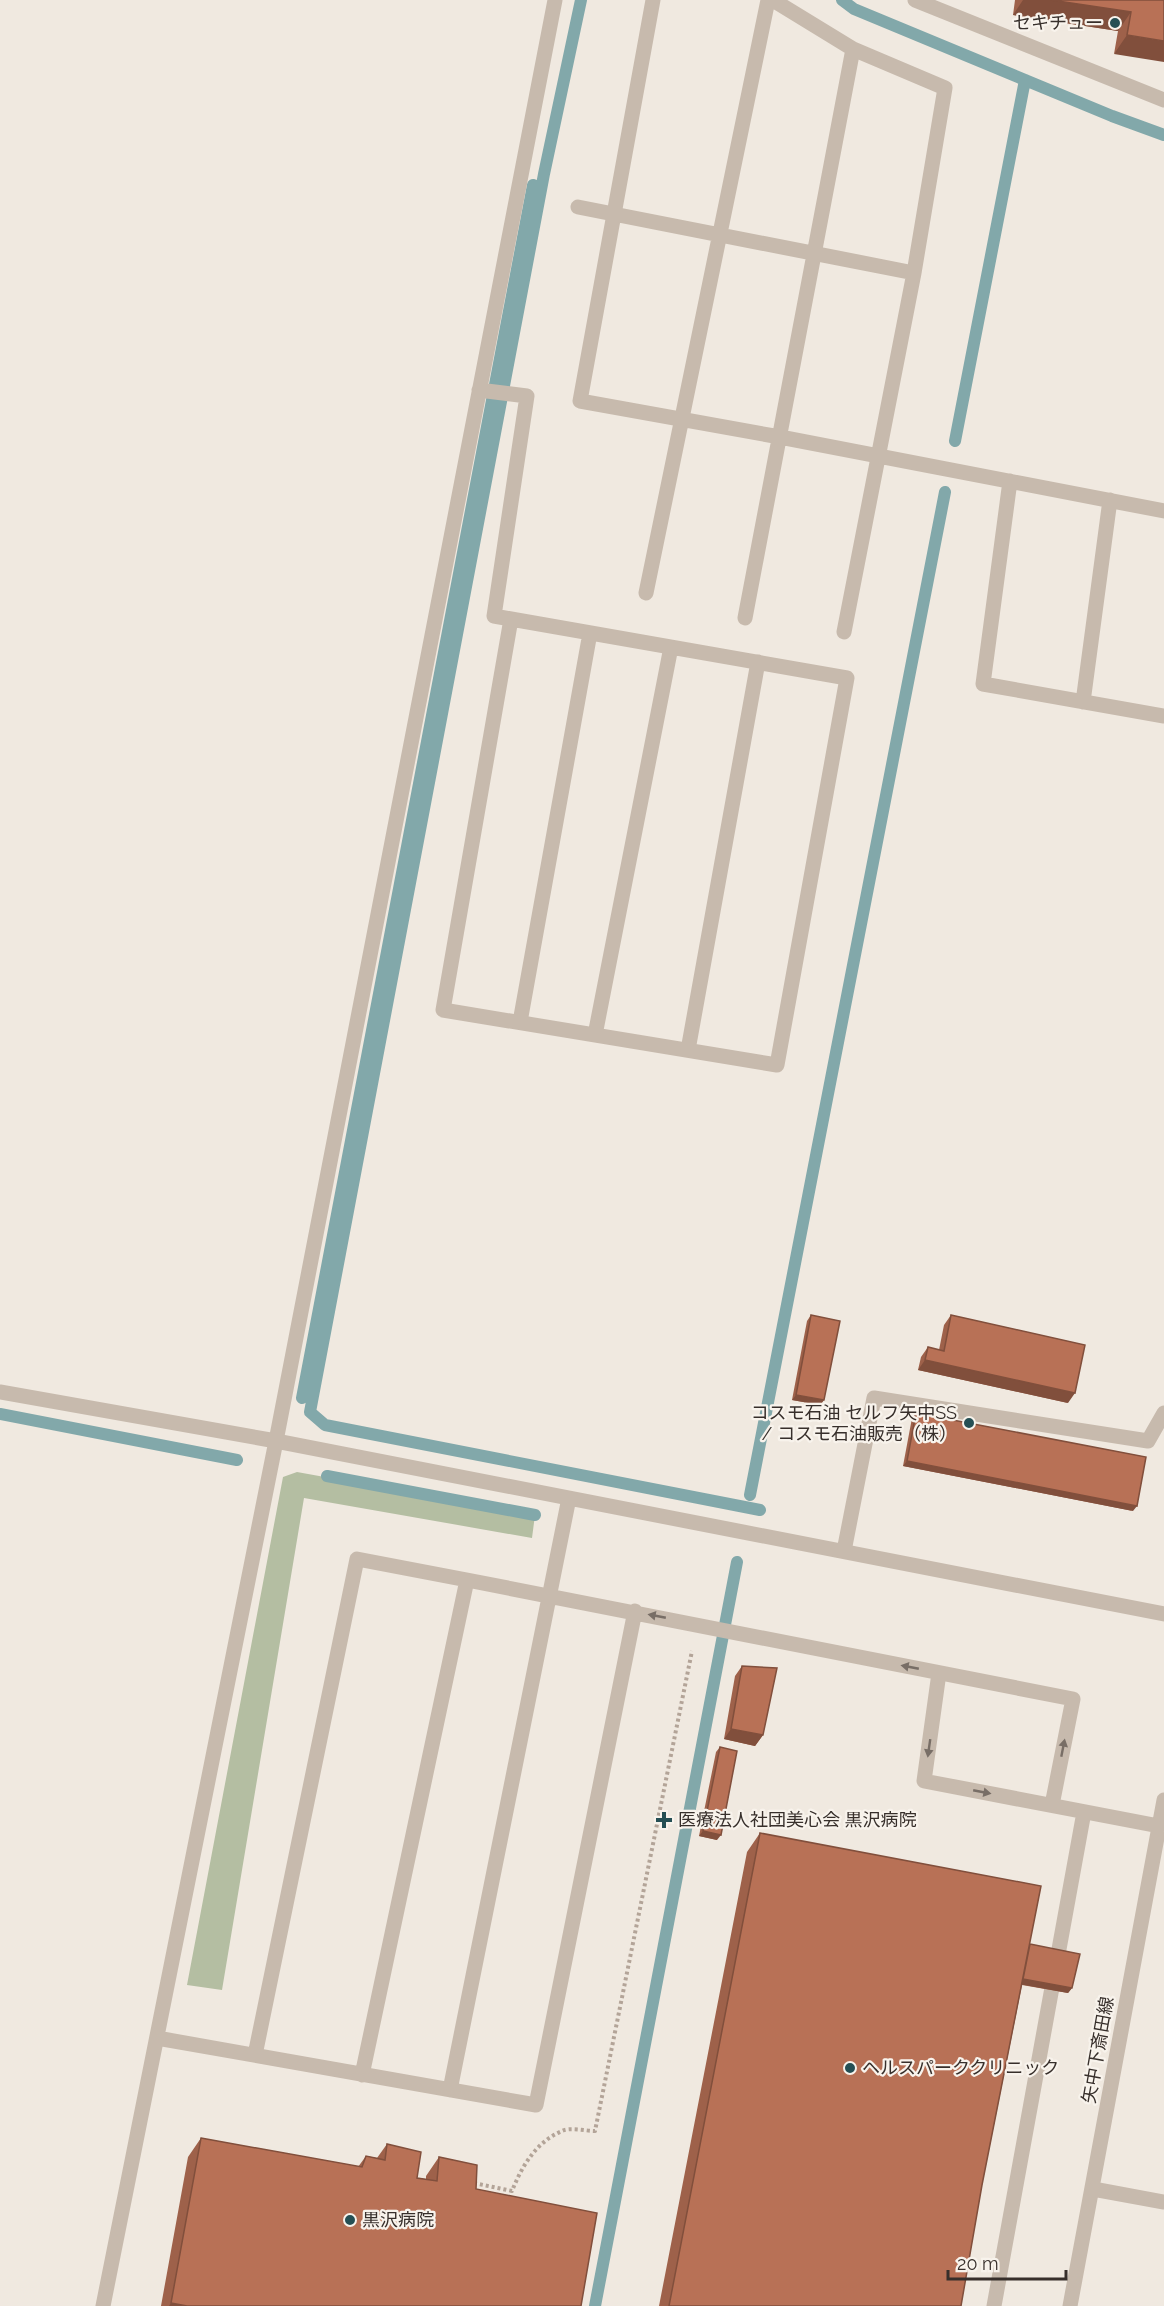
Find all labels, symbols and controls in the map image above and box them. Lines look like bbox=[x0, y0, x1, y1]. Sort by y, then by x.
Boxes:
place label: セキチュー bbox=[1013, 12, 1103, 33]
marker: セキチュー bbox=[1108, 16, 1122, 30]
place label: コスモ石油 セルフ矢中SS / コスモ石油販売（株） bbox=[751, 1402, 957, 1444]
marker: コスモ石油 セルフ矢中SS / コスモ石油販売（株） bbox=[962, 1416, 976, 1430]
one-way arrow bbox=[648, 1611, 667, 1620]
one-way arrow bbox=[900, 1662, 919, 1671]
one-way arrow bbox=[924, 1738, 933, 1757]
one-way arrow bbox=[1059, 1738, 1068, 1757]
one-way arrow bbox=[972, 1788, 991, 1797]
place label: 医療法人社団美心会 黒沢病院 bbox=[678, 1809, 917, 1830]
marker: 医療法人社団美心会 黒沢病院 bbox=[655, 1811, 673, 1829]
street label: 矢中下斎田線 bbox=[1078, 1995, 1117, 2105]
place label: ヘルスパーククリニック bbox=[862, 2057, 1059, 2078]
marker: ヘルスパーククリニック bbox=[843, 2061, 857, 2075]
place label: 黒沢病院 bbox=[362, 2209, 434, 2230]
marker: 黒沢病院 bbox=[343, 2213, 357, 2227]
scale bar bbox=[948, 2243, 1066, 2281]
text: 20 m bbox=[957, 2253, 999, 2274]

